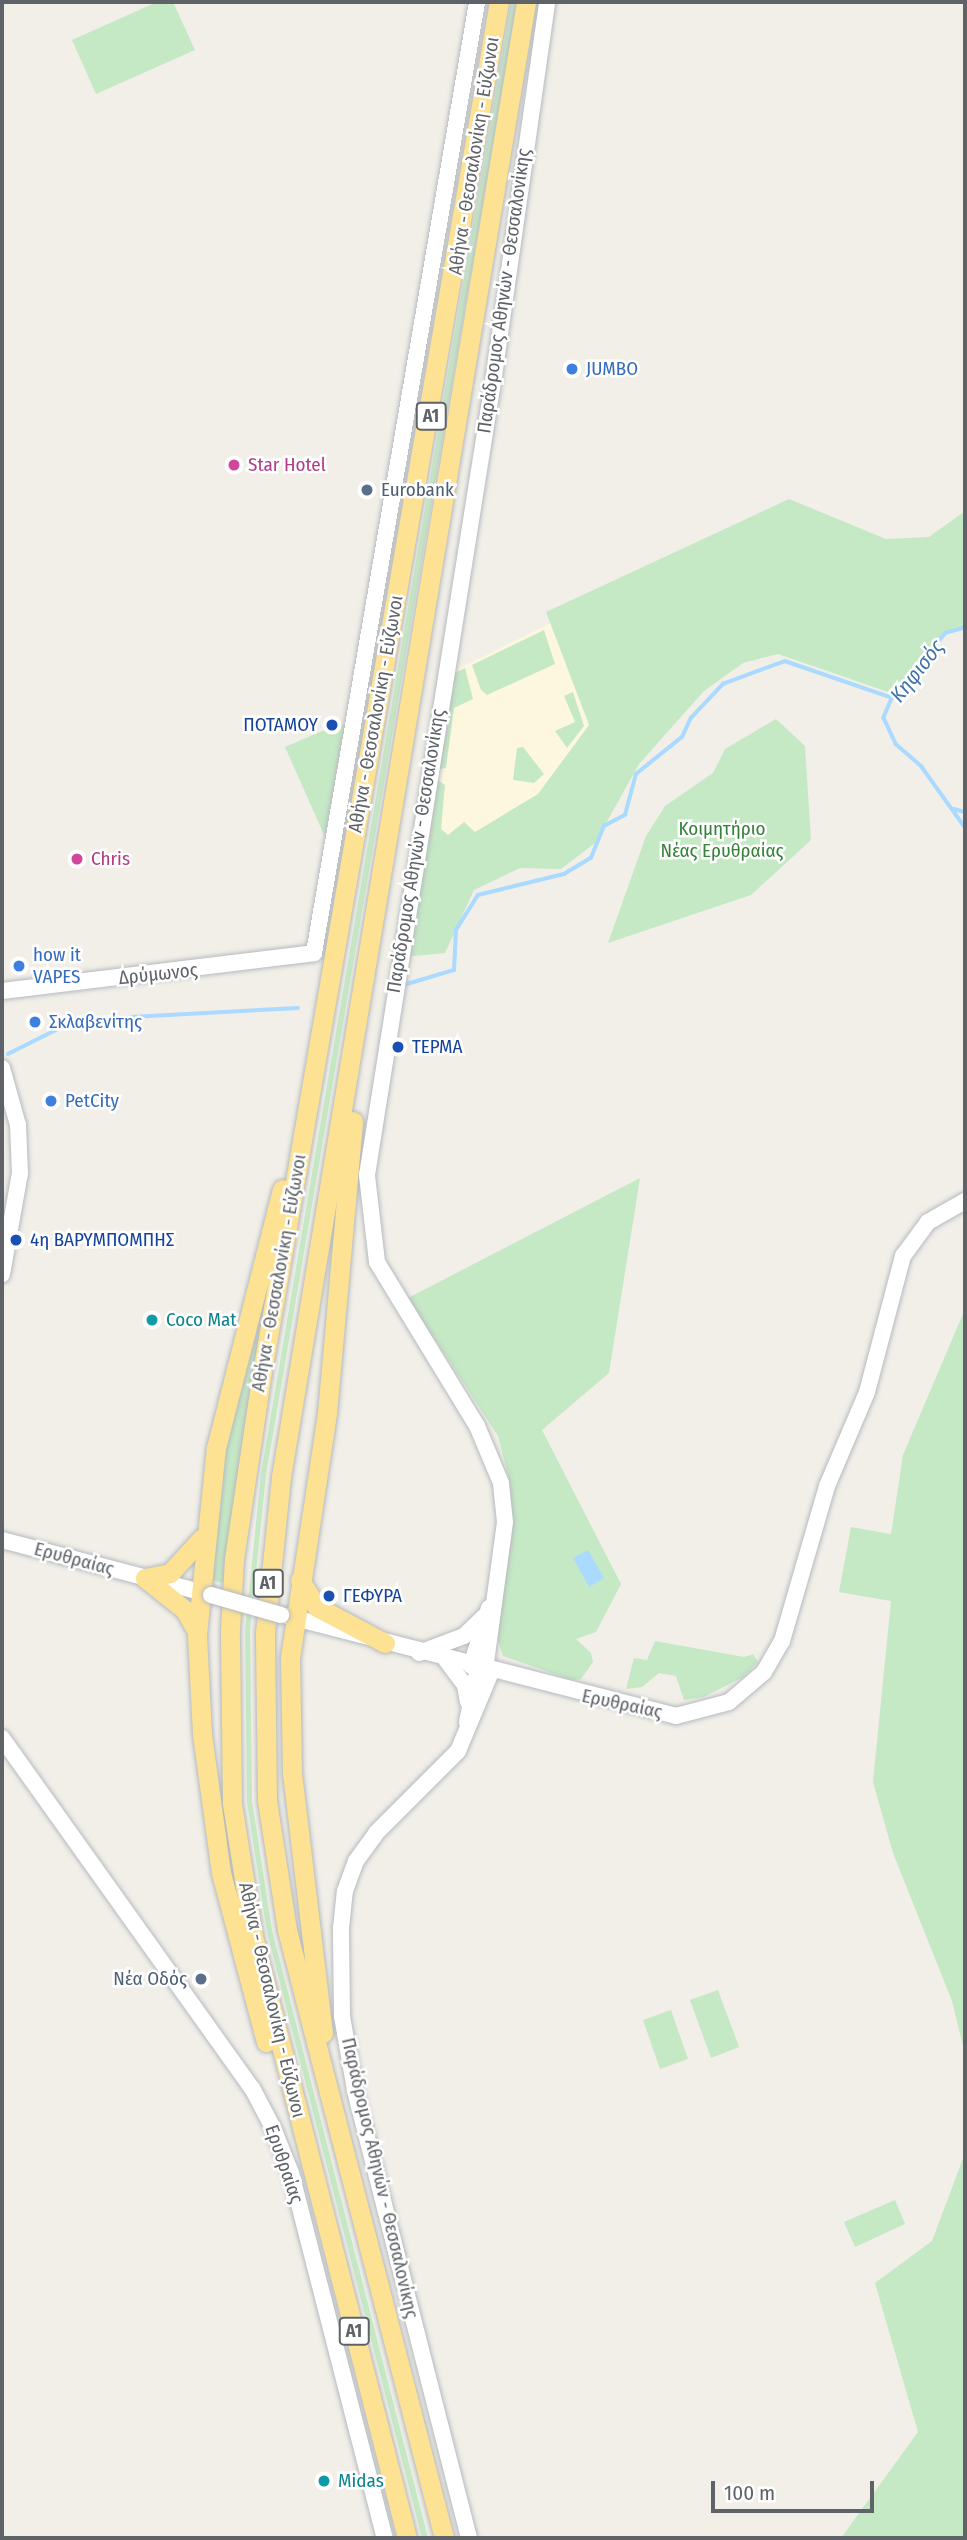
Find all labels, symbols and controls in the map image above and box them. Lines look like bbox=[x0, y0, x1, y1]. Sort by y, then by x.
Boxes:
street label: Αθήνα - Θεσσαλονίκη - Εύζωνοι bbox=[444, 35, 504, 277]
street label: Παράδρομος Αθηνών - Θεσσαλονίκης bbox=[473, 147, 535, 435]
place label: JUMBO bbox=[586, 358, 638, 380]
marker: JUMBO bbox=[564, 361, 580, 377]
road number: Α1 bbox=[415, 402, 447, 430]
place label: Star Hotel bbox=[248, 454, 326, 476]
marker: Star Hotel bbox=[226, 457, 242, 473]
place label: Eurobank bbox=[381, 479, 454, 501]
marker: Eurobank bbox=[359, 482, 375, 498]
street label: Αθήνα - Θεσσαλονίκη - Εύζωνοι bbox=[344, 594, 408, 834]
water label: Κηφισός bbox=[885, 635, 949, 707]
street label: Παράδρομος Αθηνών - Θεσσαλονίκης bbox=[382, 707, 450, 995]
place label: ΠΟΤΑΜΟΥ bbox=[243, 714, 318, 736]
marker: ΠΟΤΑΜΟΥ bbox=[324, 717, 340, 733]
park label: Κοιμητήριο Νέας Ερυθραίας bbox=[660, 818, 784, 862]
place label: Chris bbox=[91, 848, 130, 870]
marker: Chris bbox=[69, 851, 85, 867]
place label: how it VAPES bbox=[33, 944, 81, 988]
marker: how it VAPES bbox=[11, 958, 27, 974]
street label: Δρύμωνος bbox=[117, 959, 199, 989]
place label: Σκλαβενίτης bbox=[49, 1011, 142, 1033]
marker: Σκλαβενίτης bbox=[27, 1014, 43, 1030]
place label: ΤΕΡΜΑ bbox=[412, 1036, 463, 1058]
marker: ΤΕΡΜΑ bbox=[390, 1039, 406, 1055]
place label: PetCity bbox=[65, 1090, 119, 1112]
marker: PetCity bbox=[43, 1093, 59, 1109]
street label: Αθήνα - Θεσσαλονίκη - Εύζωνοι bbox=[247, 1153, 311, 1393]
place label: 4η ΒΑΡΥΜΠΟΜΠΗΣ bbox=[30, 1229, 174, 1251]
marker: 4η ΒΑΡΥΜΠΟΜΠΗΣ bbox=[8, 1232, 24, 1248]
place label: Coco Mat bbox=[166, 1309, 237, 1331]
marker: Coco Mat bbox=[144, 1312, 160, 1328]
street label: Ερυθραίας bbox=[32, 1537, 116, 1581]
road number: Α1 bbox=[252, 1568, 284, 1598]
place label: ΓΕΦΥΡΑ bbox=[343, 1585, 402, 1607]
marker: ΓΕΦΥΡΑ bbox=[321, 1588, 337, 1604]
street label: Ερυθραίας bbox=[580, 1684, 664, 1724]
street label: Αθήνα - Θεσσαλονίκη - Εύζωνοι bbox=[234, 1880, 310, 2120]
place label: Νέα Οδός bbox=[113, 1968, 187, 1990]
marker: Νέα Οδός bbox=[193, 1971, 209, 1987]
street label: Παράδρομος Αθηνών - Θεσσαλονίκης bbox=[337, 2035, 423, 2321]
street label: Ερυθραίας bbox=[260, 2122, 308, 2206]
road number: Α1 bbox=[338, 2316, 370, 2346]
scale bar bbox=[715, 2466, 878, 2510]
place label: Midas bbox=[338, 2470, 384, 2492]
marker: Midas bbox=[316, 2473, 332, 2489]
text: 100 m bbox=[724, 2480, 775, 2506]

